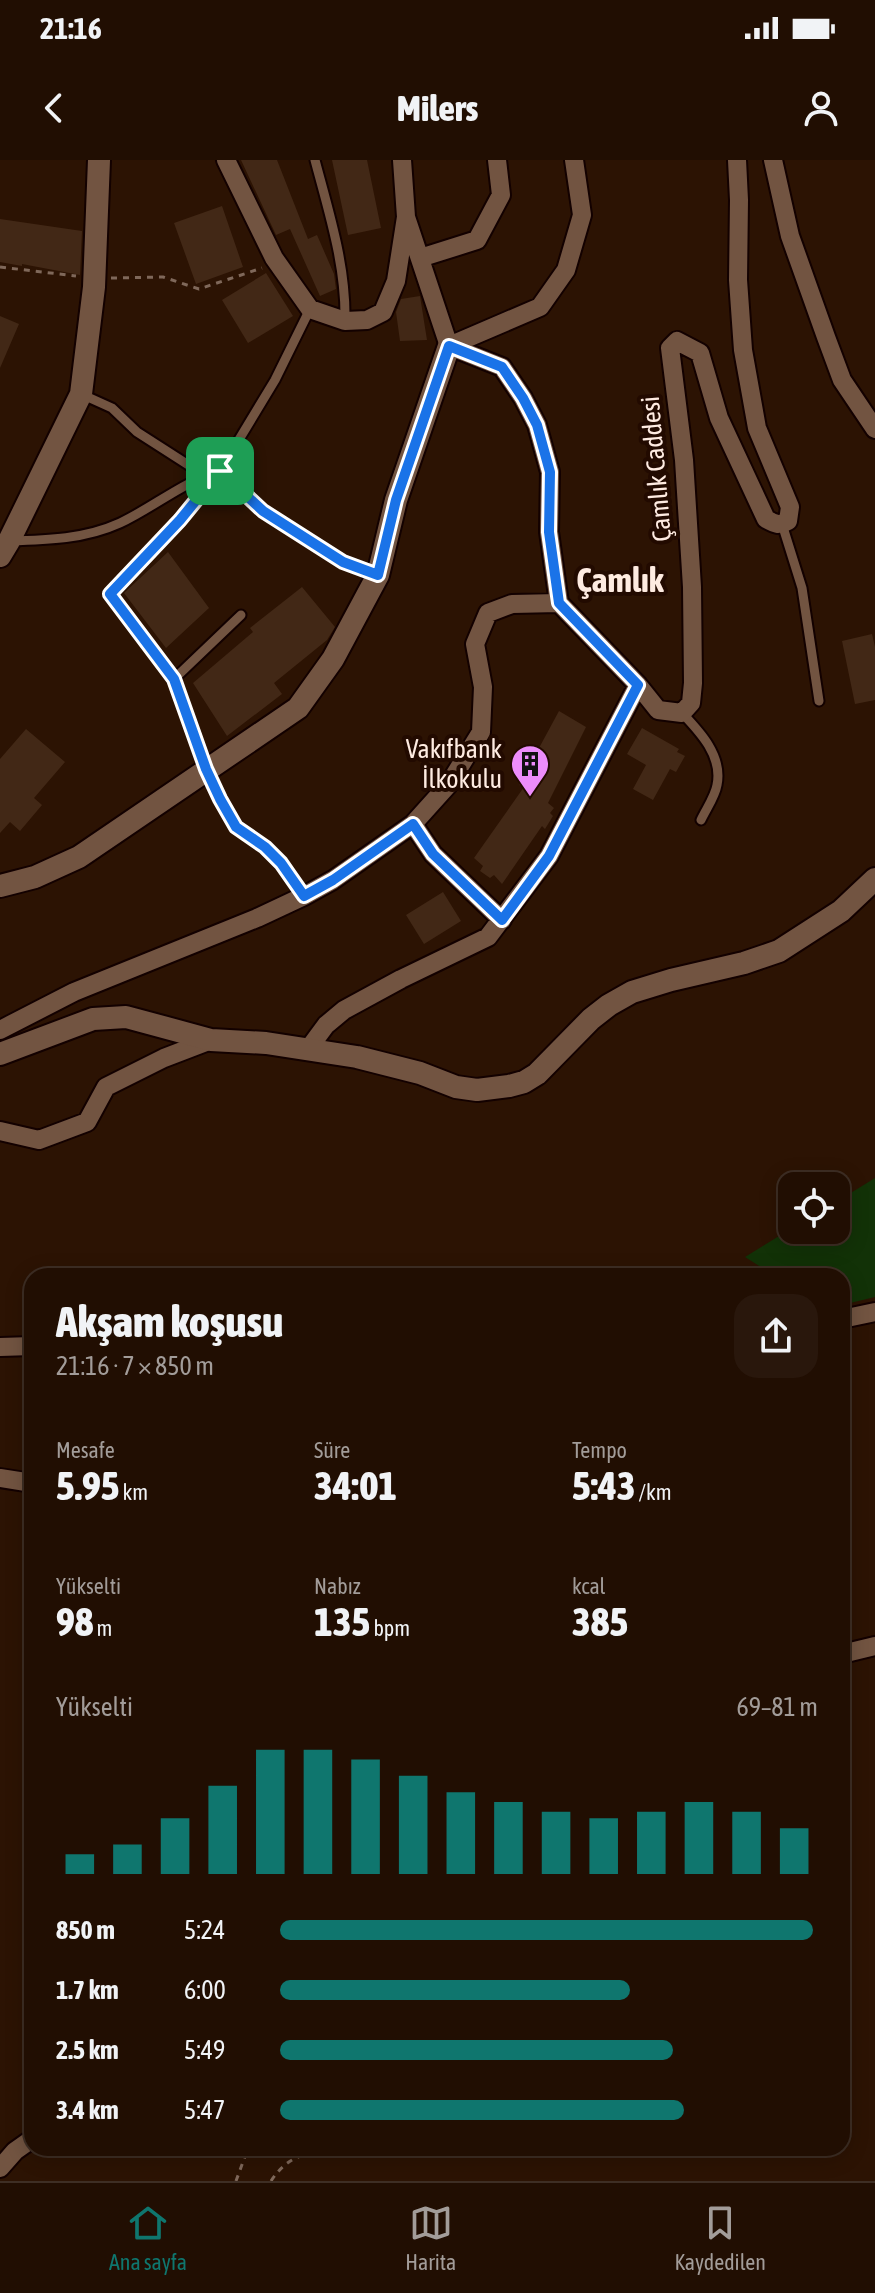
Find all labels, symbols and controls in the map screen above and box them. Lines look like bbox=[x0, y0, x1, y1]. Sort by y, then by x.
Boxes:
text: 21:16 bbox=[40, 11, 102, 45]
icon: back bbox=[32, 86, 76, 130]
icon: person bbox=[799, 86, 843, 130]
text: Milers bbox=[397, 87, 478, 129]
street label: Çamlık Caddesi bbox=[635, 395, 677, 543]
pin bbox=[186, 437, 254, 505]
icon: arrive bbox=[198, 449, 242, 493]
district label: Çamlık bbox=[576, 560, 665, 599]
place label: Vakıfbank İlkokulu bbox=[406, 734, 502, 794]
building icon: Vakıfbank İlkokulu bbox=[509, 743, 551, 798]
map controls bbox=[778, 1172, 850, 1244]
button: locate bbox=[778, 1172, 850, 1244]
button: share bbox=[734, 1294, 818, 1378]
text: Akşam koşusu bbox=[56, 1296, 283, 1346]
text: 21:16 · 7 × 850 m bbox=[56, 1351, 214, 1381]
text: Mesafe bbox=[56, 1437, 115, 1463]
text: Süre bbox=[314, 1437, 350, 1463]
text: Tempo bbox=[572, 1437, 627, 1463]
text: 5.95 bbox=[56, 1463, 120, 1508]
text: 34:01 bbox=[314, 1463, 397, 1508]
text: 5:43 bbox=[572, 1463, 636, 1508]
text: km bbox=[120, 1479, 148, 1505]
text: /km bbox=[636, 1479, 672, 1505]
text: Yükselti bbox=[56, 1573, 121, 1599]
text: Nabız bbox=[314, 1573, 361, 1599]
text: kcal bbox=[572, 1573, 605, 1599]
text: 98 bbox=[56, 1599, 94, 1644]
text: 135 bbox=[314, 1599, 370, 1644]
text: 385 bbox=[572, 1599, 628, 1644]
text: m bbox=[94, 1615, 112, 1641]
text: bpm bbox=[370, 1615, 410, 1641]
text: Yükselti bbox=[56, 1692, 133, 1722]
text: 69–81 m bbox=[736, 1692, 818, 1722]
text: 850 m bbox=[56, 1915, 115, 1945]
text: 5:24 bbox=[184, 1915, 225, 1945]
text: 1.7 km bbox=[56, 1975, 119, 2005]
text: 6:00 bbox=[184, 1975, 226, 2005]
text: 2.5 km bbox=[56, 2035, 119, 2065]
text: 5:49 bbox=[184, 2035, 225, 2065]
text: 3.4 km bbox=[56, 2095, 119, 2125]
text: 5:47 bbox=[184, 2095, 225, 2125]
tab: Ana sayfa bbox=[109, 2201, 187, 2275]
tab: Harita bbox=[405, 2201, 456, 2275]
tab: Kaydedilen bbox=[674, 2201, 766, 2275]

